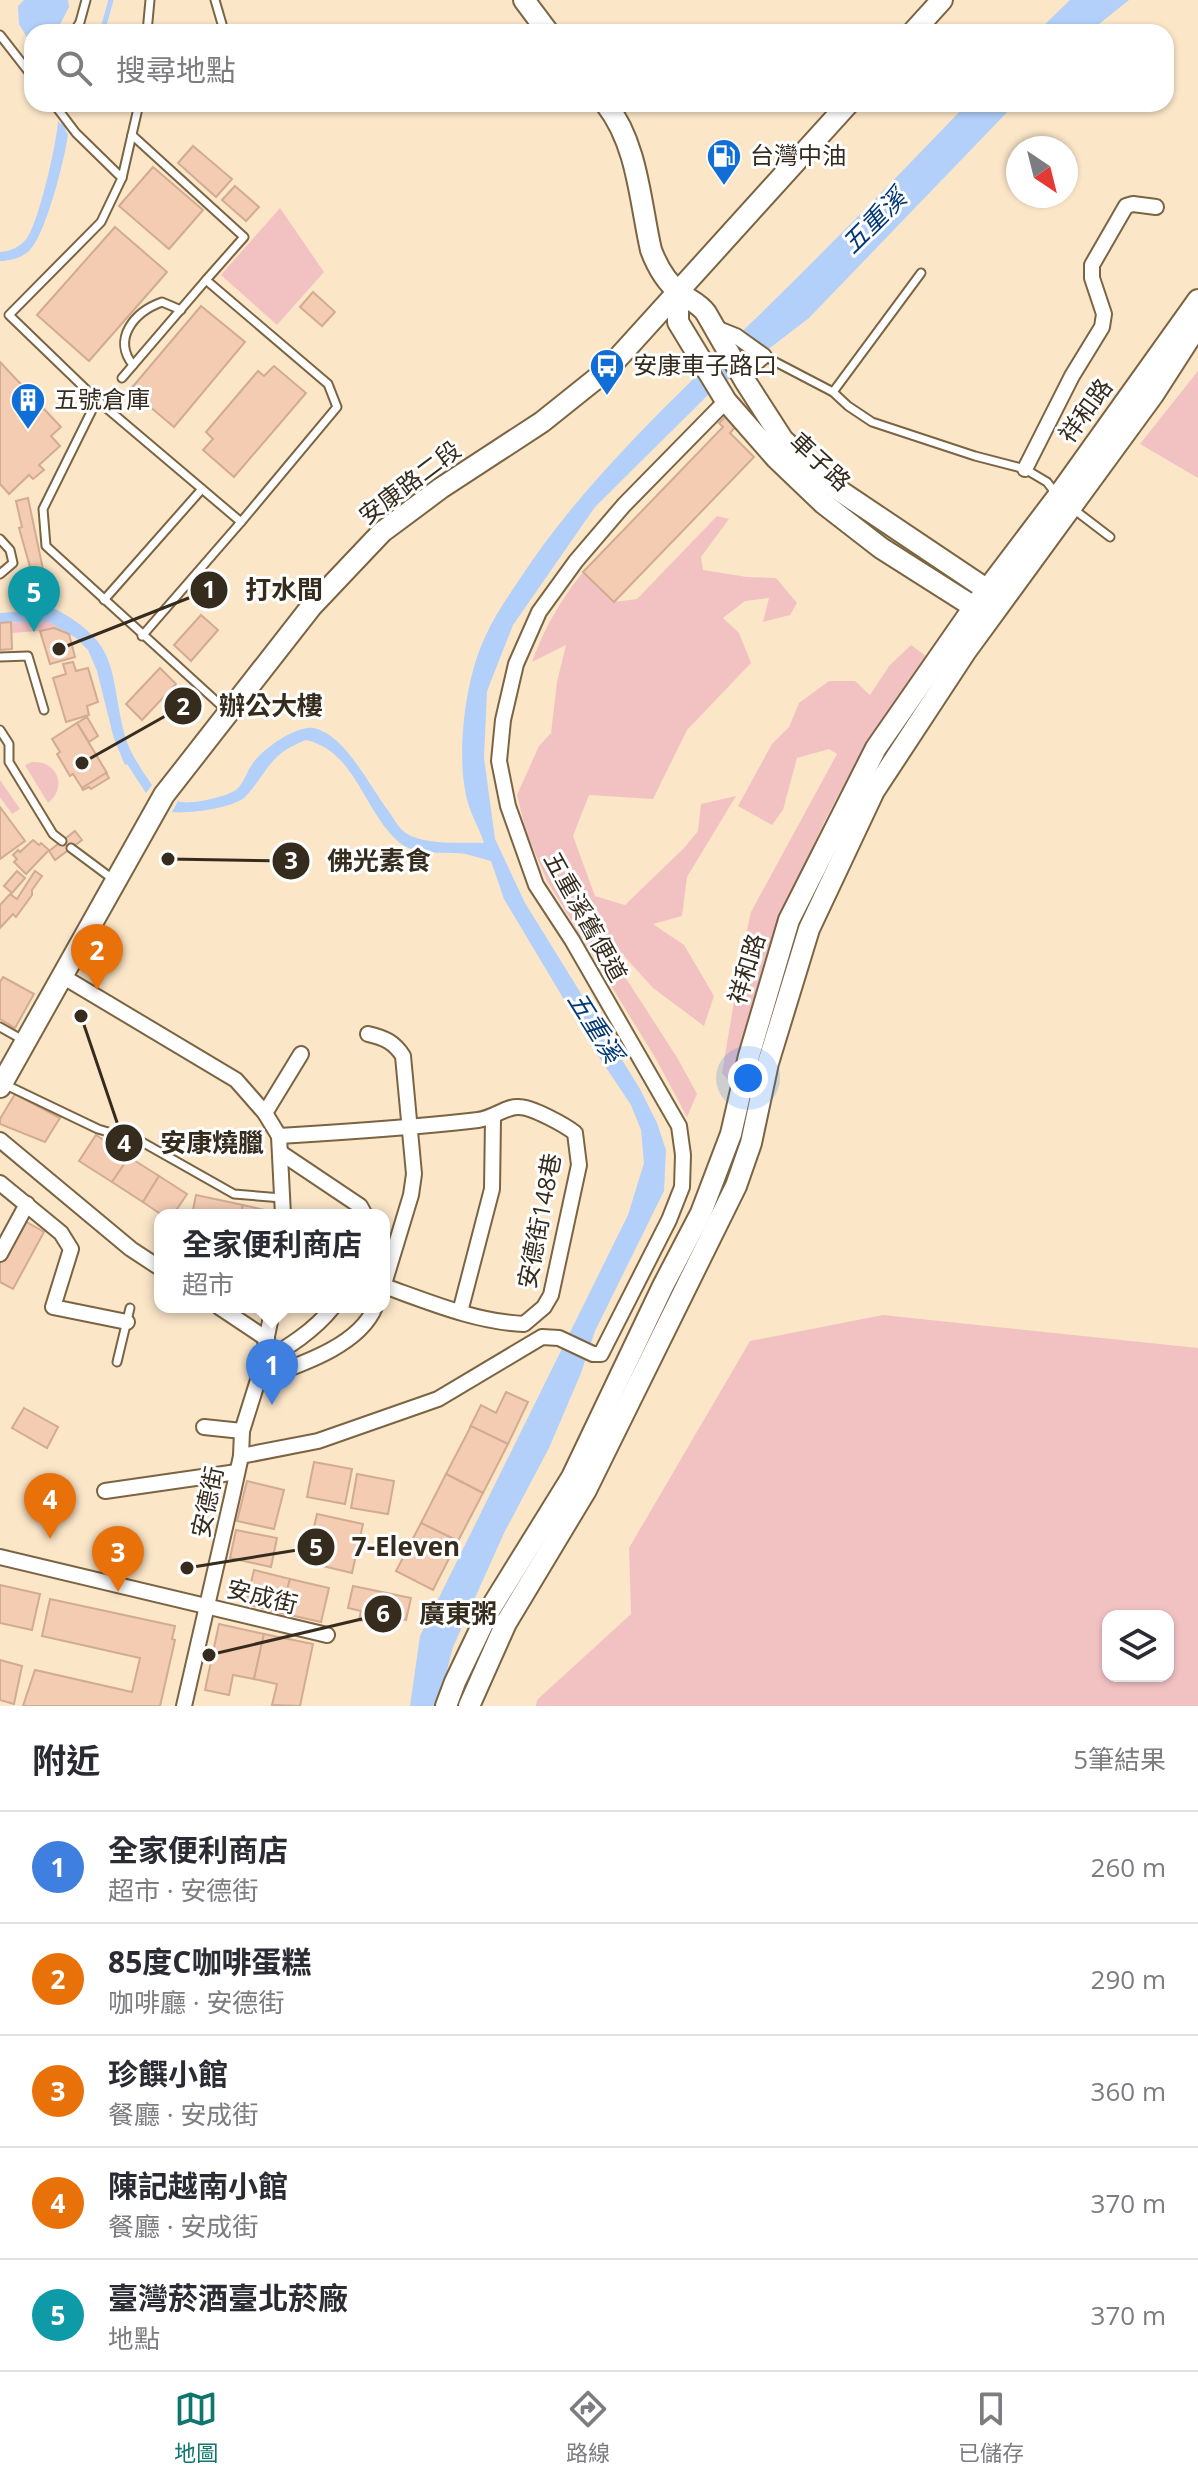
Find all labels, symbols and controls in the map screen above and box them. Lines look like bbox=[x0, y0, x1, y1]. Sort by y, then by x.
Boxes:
search box bbox=[24, 24, 1174, 112]
icon: search bbox=[52, 46, 96, 90]
text: 搜尋地點 bbox=[116, 49, 236, 90]
north arrow bbox=[1006, 136, 1078, 208]
fuel station icon: 台灣中油 bbox=[705, 137, 743, 187]
place label: 台灣中油 bbox=[750, 138, 846, 171]
water label: 五重溪 bbox=[833, 177, 916, 261]
bus stop icon: 安康車子路口 bbox=[588, 347, 626, 397]
place label: 安康車子路口 bbox=[633, 348, 777, 381]
street label: 祥和路 bbox=[1050, 371, 1119, 449]
building icon: 五號倉庫 bbox=[9, 381, 47, 431]
place label: 五號倉庫 bbox=[54, 382, 150, 415]
street label: 車子路 bbox=[783, 424, 859, 498]
street label: 安康路二段 bbox=[351, 433, 467, 531]
callout: 打水間 bbox=[189, 565, 339, 615]
pin: 5 bbox=[8, 566, 60, 632]
text: 打水間 bbox=[245, 571, 323, 607]
text: 1 bbox=[202, 572, 216, 605]
callout: 辦公大樓 bbox=[163, 681, 339, 731]
text: 辦公大樓 bbox=[219, 687, 323, 723]
text: 2 bbox=[176, 689, 190, 722]
callout: 佛光素食 bbox=[271, 836, 447, 886]
text: 佛光素食 bbox=[327, 842, 431, 878]
text: 3 bbox=[284, 843, 298, 876]
street label: 五重溪舊便道 bbox=[537, 845, 636, 987]
pin: 2 bbox=[71, 924, 123, 990]
street label: 祥和路 bbox=[719, 929, 772, 1008]
water label: 五重溪 bbox=[560, 984, 634, 1072]
your location bbox=[728, 1058, 768, 1098]
callout: 安康燒臘 bbox=[104, 1118, 280, 1168]
text: 安康燒臘 bbox=[160, 1124, 264, 1160]
text: 4 bbox=[117, 1126, 131, 1159]
street label: 安德街148巷 bbox=[509, 1150, 568, 1291]
popup bbox=[154, 1209, 390, 1313]
text: 全家便利商店 bbox=[182, 1223, 362, 1264]
text: 超市 bbox=[182, 1266, 234, 1302]
pin: 1 bbox=[246, 1339, 298, 1405]
street label: 安德街 bbox=[183, 1463, 230, 1540]
pin: 4 bbox=[24, 1473, 76, 1539]
callout: 7-Eleven bbox=[296, 1522, 477, 1572]
pin: 3 bbox=[92, 1526, 144, 1592]
text: 7-Eleven bbox=[352, 1528, 460, 1564]
text: 5 bbox=[309, 1530, 323, 1563]
street label: 安成街 bbox=[223, 1571, 301, 1620]
callout: 廣東粥 bbox=[363, 1589, 513, 1639]
text: 廣東粥 bbox=[419, 1595, 497, 1631]
text: 6 bbox=[376, 1596, 390, 1629]
map controls bbox=[1102, 1610, 1174, 1682]
button: layers bbox=[1102, 1610, 1174, 1682]
text: 附近 bbox=[32, 1737, 100, 1783]
text: 5筆結果 bbox=[1073, 1741, 1166, 1777]
text: 全家便利商店 bbox=[108, 1829, 288, 1870]
text: 1 bbox=[51, 1849, 65, 1885]
text: 260 m bbox=[1091, 1849, 1166, 1885]
text: 超市 · 安德街 bbox=[108, 1872, 258, 1908]
text: 85度C咖啡蛋糕 bbox=[108, 1941, 311, 1982]
text: 2 bbox=[51, 1961, 65, 1997]
text: 290 m bbox=[1091, 1961, 1166, 1997]
text: 咖啡廳 · 安德街 bbox=[108, 1984, 284, 2020]
text: 珍饌小館 bbox=[108, 2053, 228, 2094]
text: 3 bbox=[51, 2073, 65, 2109]
text: 360 m bbox=[1091, 2073, 1166, 2109]
text: 餐廳 · 安成街 bbox=[108, 2096, 258, 2132]
text: 陳記越南小館 bbox=[108, 2165, 288, 2206]
text: 4 bbox=[51, 2185, 65, 2221]
text: 370 m bbox=[1091, 2185, 1166, 2221]
text: 餐廳 · 安成街 bbox=[108, 2208, 258, 2244]
text: 臺灣菸酒臺北菸廠 bbox=[108, 2277, 348, 2318]
text: 5 bbox=[51, 2297, 65, 2333]
text: 370 m bbox=[1091, 2297, 1166, 2333]
text: 地點 bbox=[108, 2320, 160, 2356]
tab: 地圖 bbox=[174, 2387, 218, 2467]
tab: 路線 bbox=[566, 2387, 610, 2467]
tab: 已儲存 bbox=[958, 2387, 1024, 2467]

